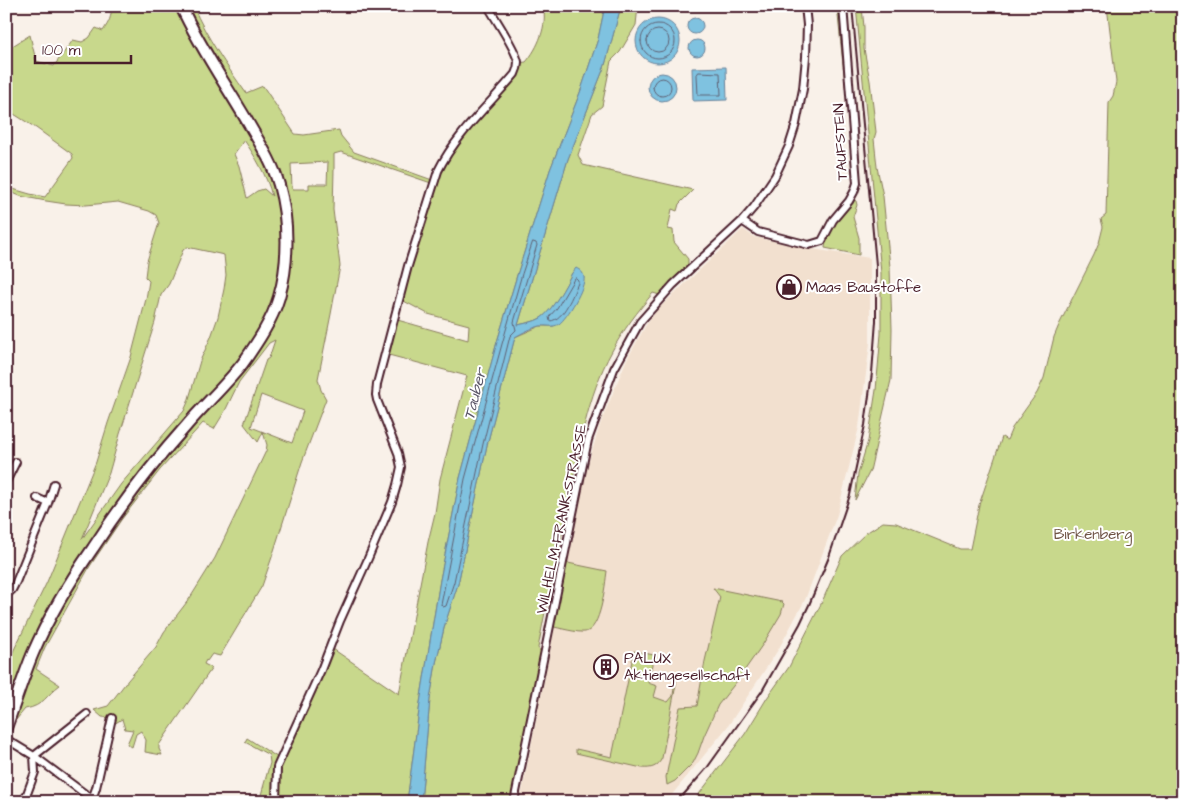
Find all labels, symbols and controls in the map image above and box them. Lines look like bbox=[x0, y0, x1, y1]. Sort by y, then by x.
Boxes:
scale bar bbox=[35, 32, 131, 64]
text: 100 m bbox=[42, 40, 81, 61]
street label: TAUFSTEIN bbox=[828, 103, 853, 181]
shop icon: Maas Baustoffe bbox=[776, 274, 802, 300]
place label: Maas Baustoffe bbox=[806, 277, 921, 298]
water label: Tauber bbox=[458, 364, 493, 422]
street label: WILHELM-FRANK-STRASSE bbox=[531, 422, 592, 616]
park label: Birkenberg bbox=[1054, 524, 1133, 546]
place label: PALUX Aktiengesellschaft bbox=[624, 648, 750, 687]
building icon: PALUX Aktiengesellschaft bbox=[593, 654, 619, 680]

